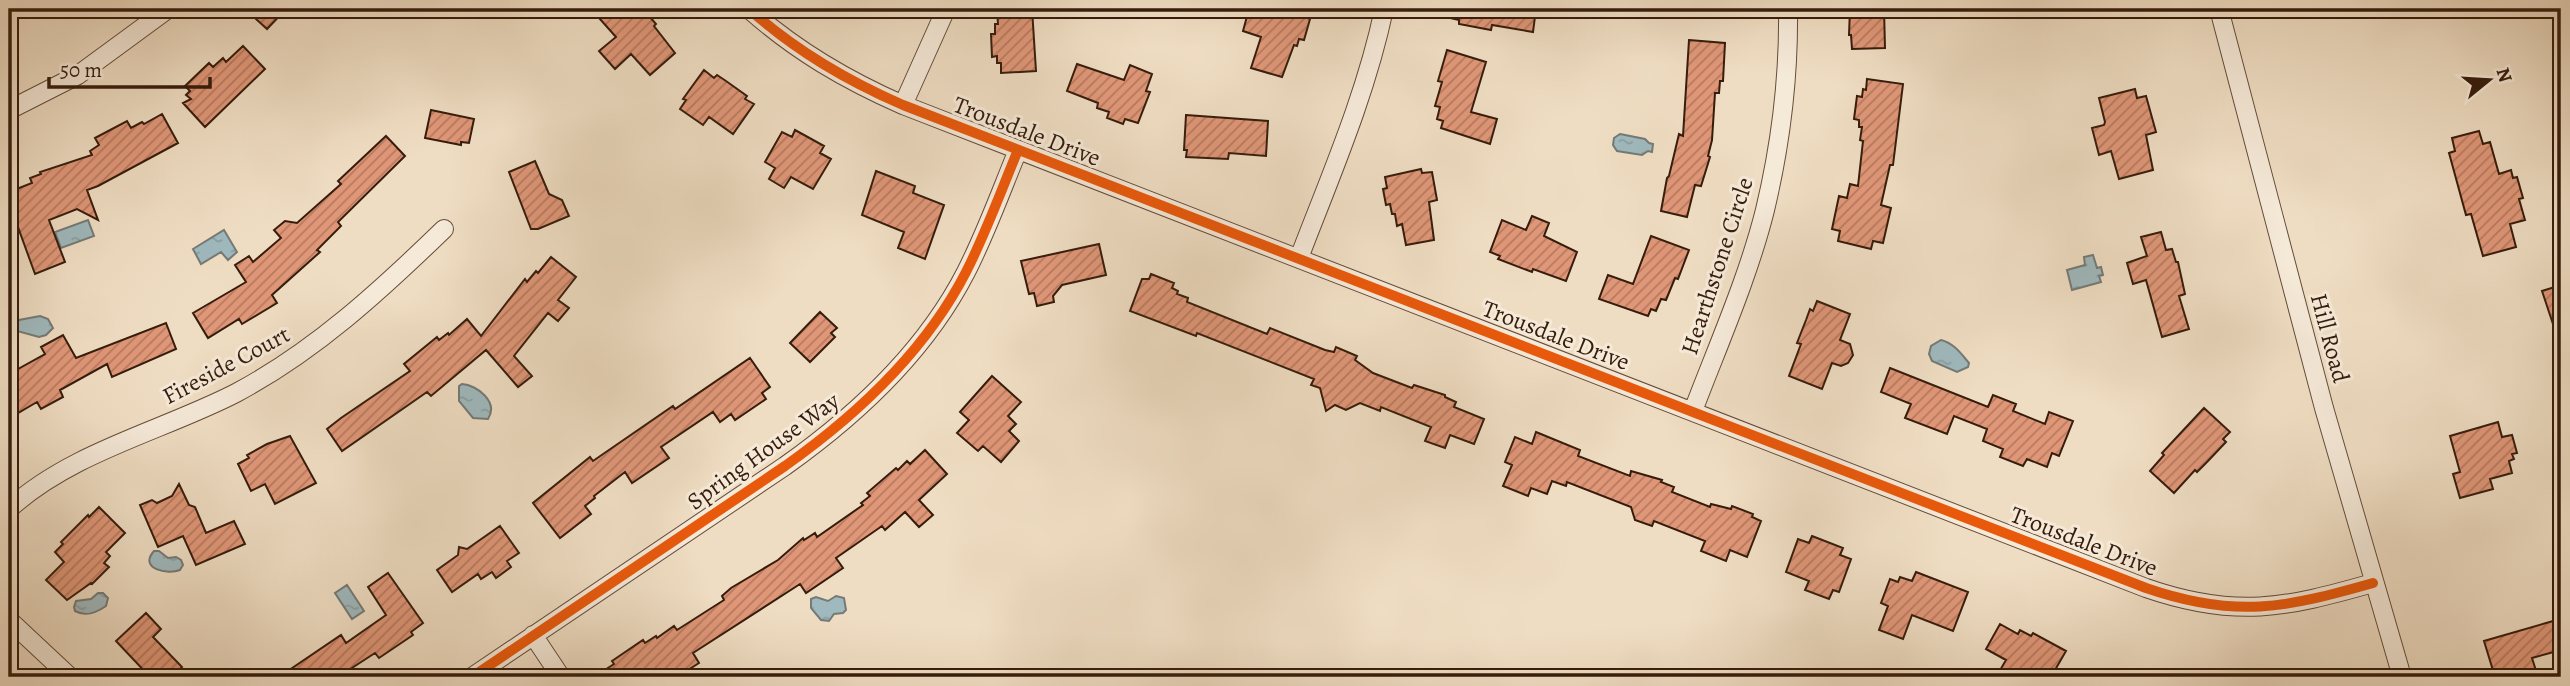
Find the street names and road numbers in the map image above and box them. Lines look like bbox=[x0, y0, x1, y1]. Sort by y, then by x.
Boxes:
street label: Trousdale Drive bbox=[949, 88, 1105, 174]
street label: Hearthstone Circle bbox=[1673, 173, 1761, 359]
street label: Hill Road bbox=[2303, 290, 2357, 386]
street label: Trousdale Drive bbox=[1478, 292, 1634, 378]
street label: Fireside Court bbox=[157, 318, 295, 412]
street label: Spring House Way bbox=[680, 385, 846, 517]
street label: Trousdale Drive bbox=[2006, 498, 2162, 584]

